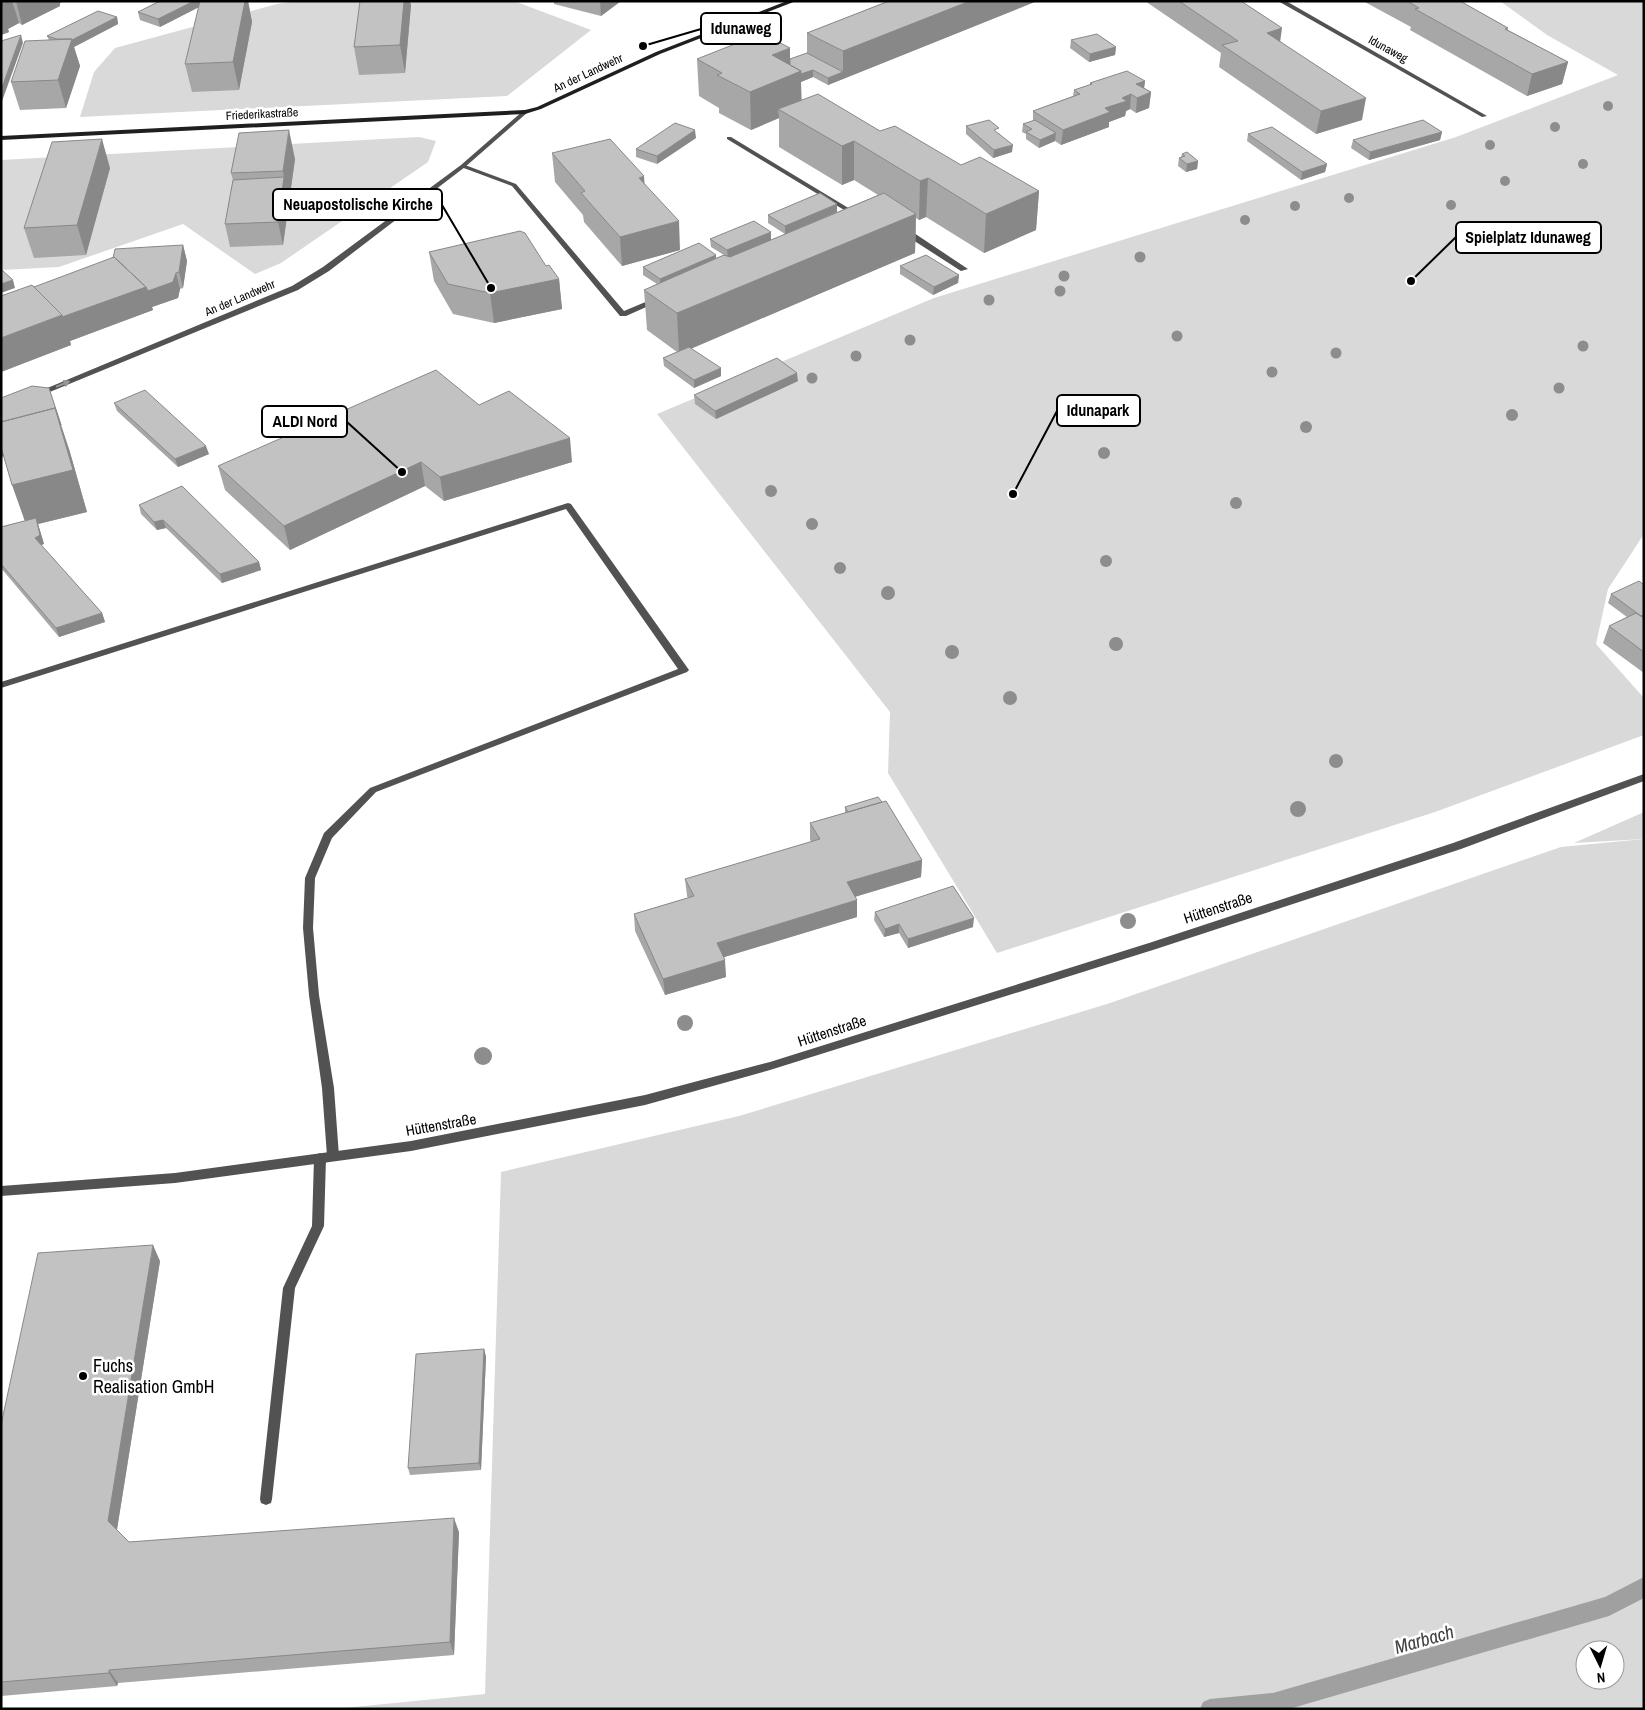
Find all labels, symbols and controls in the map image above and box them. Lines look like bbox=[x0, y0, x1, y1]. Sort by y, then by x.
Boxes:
callout: Idunaweg bbox=[701, 13, 781, 44]
text: Idunaweg bbox=[711, 17, 771, 39]
street label: Idunaweg bbox=[1365, 32, 1411, 67]
street label: An der Landwehr bbox=[550, 50, 626, 97]
street label: Friederikastraße bbox=[225, 104, 299, 124]
callout: Neuapostolische Kirche bbox=[273, 189, 442, 220]
text: Neuapostolische Kirche bbox=[283, 193, 433, 215]
callout: Spielplatz Idunaweg bbox=[1456, 222, 1601, 253]
text: Spielplatz Idunaweg bbox=[1465, 226, 1591, 248]
street label: An der Landwehr bbox=[201, 276, 278, 320]
one-way arrow bbox=[56, 380, 71, 388]
callout: Idunapark bbox=[1057, 395, 1140, 426]
text: Idunapark bbox=[1067, 399, 1130, 421]
callout: ALDI Nord bbox=[262, 406, 347, 437]
text: ALDI Nord bbox=[273, 410, 337, 432]
street label: Hüttenstraße bbox=[1181, 887, 1255, 928]
street label: Hüttenstraße bbox=[795, 1010, 869, 1051]
street label: Hüttenstraße bbox=[404, 1108, 478, 1141]
place label: Fuchs Realisation GmbH bbox=[93, 1353, 214, 1399]
marker: Fuchs Realisation GmbH bbox=[77, 1370, 89, 1382]
water label: Marbach bbox=[1391, 1618, 1457, 1660]
north arrow bbox=[1575, 1640, 1625, 1690]
text: N bbox=[1596, 1669, 1606, 1687]

